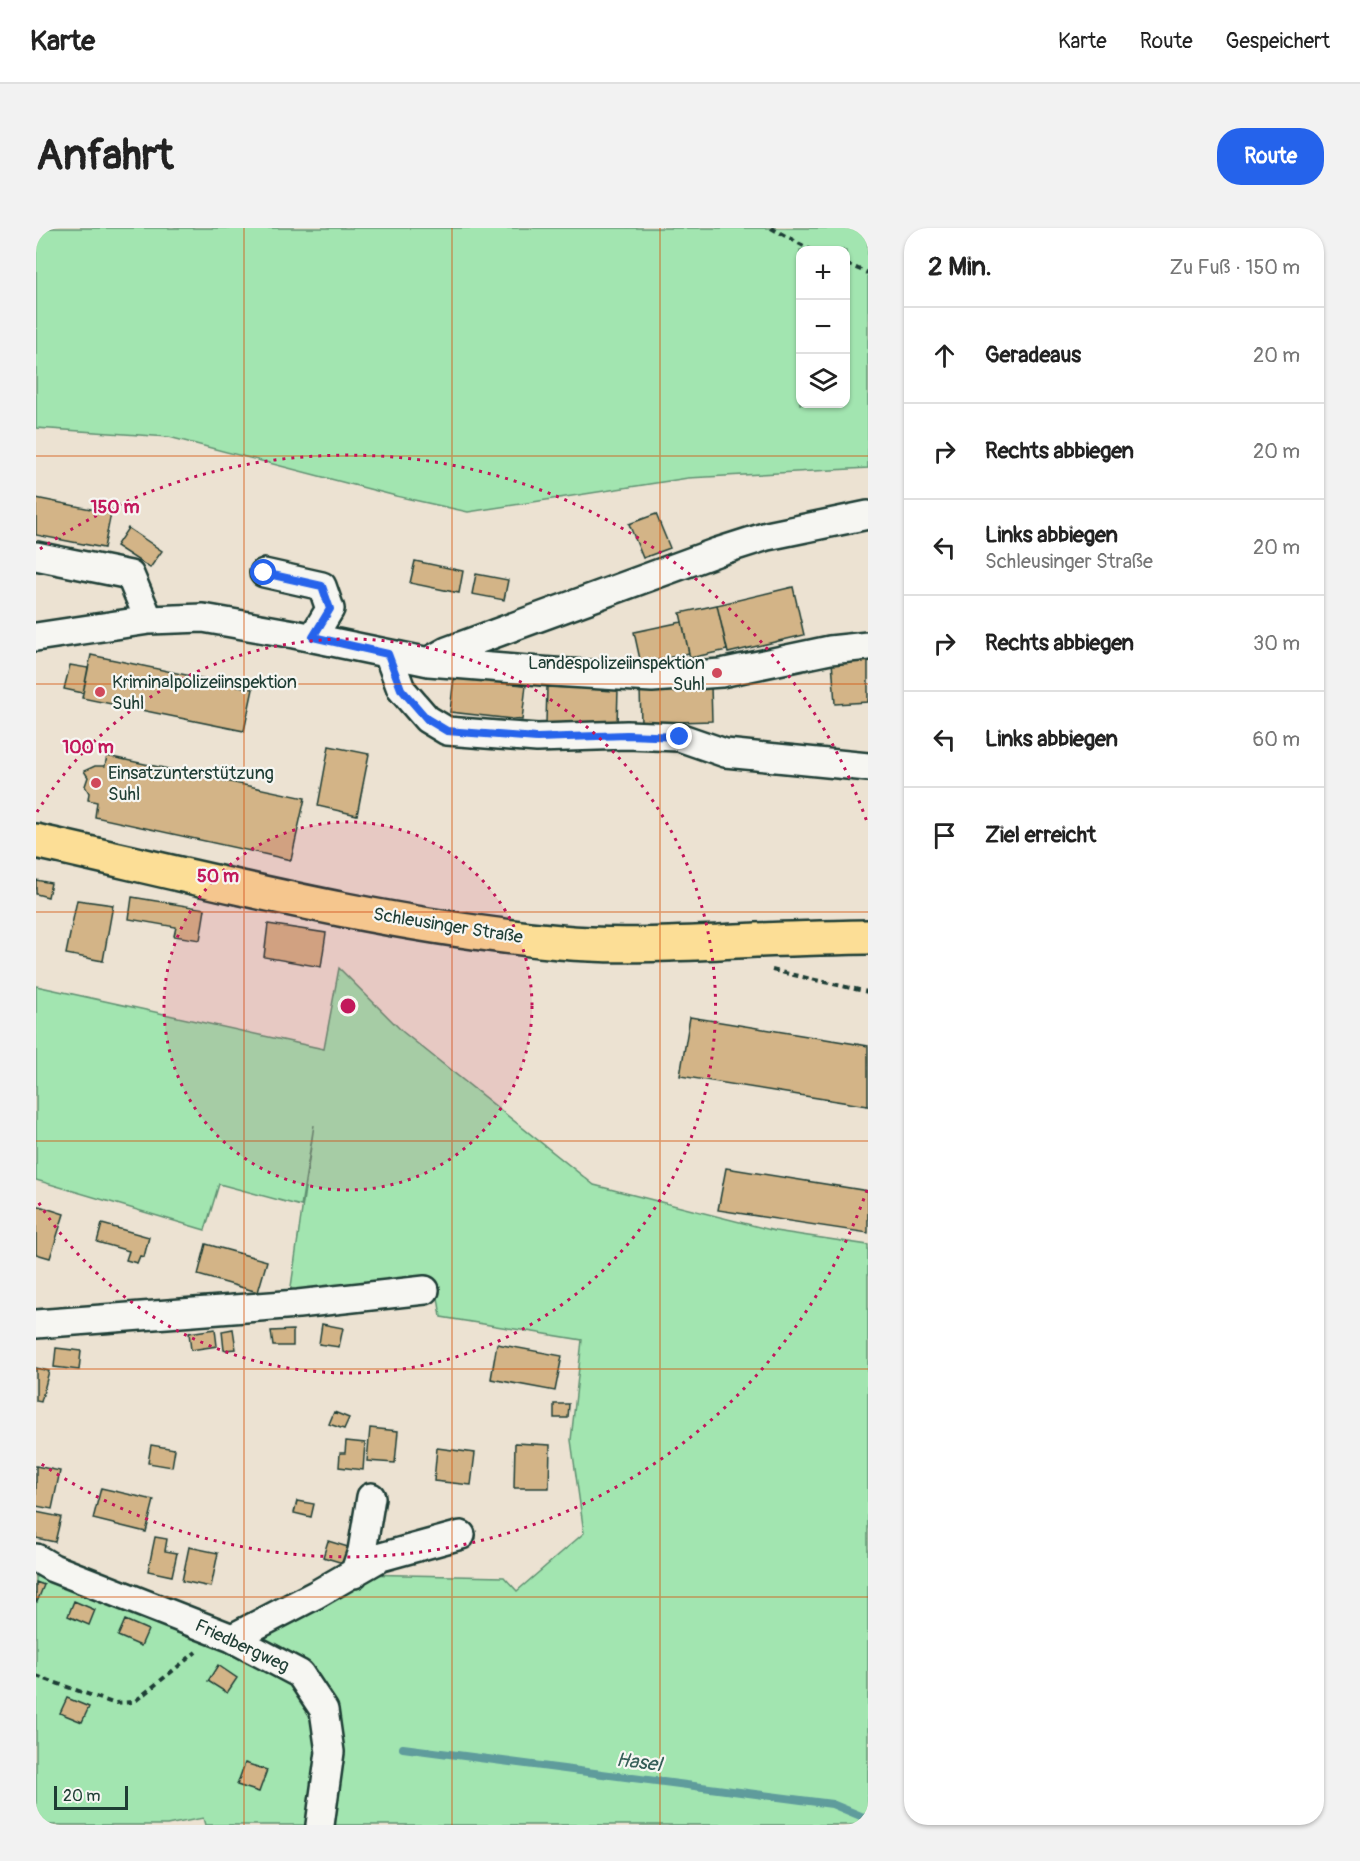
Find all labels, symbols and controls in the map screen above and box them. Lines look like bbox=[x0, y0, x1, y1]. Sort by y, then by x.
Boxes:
text: Karte bbox=[30, 24, 95, 59]
text: Karte bbox=[1058, 28, 1107, 55]
text: Route bbox=[1140, 28, 1193, 55]
text: Gespeichert bbox=[1226, 28, 1330, 55]
button: Route bbox=[1217, 128, 1324, 185]
text: Anfahrt bbox=[36, 130, 174, 182]
map controls bbox=[796, 246, 850, 408]
button: + bbox=[796, 246, 850, 300]
text: 2 Min. bbox=[928, 251, 992, 283]
text: Zu Fuß · 150 m bbox=[1169, 255, 1300, 280]
button: − bbox=[796, 300, 850, 354]
icon: ahead bbox=[928, 339, 961, 372]
text: Geradeaus bbox=[985, 341, 1081, 369]
text: 20 m bbox=[1253, 343, 1300, 368]
button: layers bbox=[796, 354, 850, 408]
icon: right bbox=[928, 435, 961, 468]
text: Rechts abbiegen bbox=[985, 437, 1134, 465]
text: 20 m bbox=[1253, 439, 1300, 464]
text: 150 m bbox=[91, 496, 140, 519]
text: Links abbiegen bbox=[985, 521, 1118, 549]
icon: left bbox=[928, 531, 961, 564]
text: 20 m bbox=[1253, 535, 1300, 560]
text: Schleusinger Straße bbox=[985, 549, 1153, 574]
route start bbox=[250, 559, 276, 585]
icon: right bbox=[928, 627, 961, 660]
text: Rechts abbiegen bbox=[985, 629, 1134, 657]
text: 30 m bbox=[1253, 631, 1300, 656]
place label: Landespolizeiinspektion Suhl bbox=[528, 652, 705, 696]
marker: Landespolizeiinspektion Suhl bbox=[710, 666, 724, 680]
place label: Kriminalpolizeiinspektion Suhl bbox=[112, 671, 297, 715]
marker: Kriminalpolizeiinspektion Suhl bbox=[93, 685, 107, 699]
route end bbox=[666, 723, 692, 749]
icon: left bbox=[928, 723, 961, 756]
text: Links abbiegen bbox=[985, 725, 1118, 753]
text: 60 m bbox=[1253, 727, 1300, 752]
text: 100 m bbox=[62, 736, 114, 759]
place label: Einsatzunterstützung Suhl bbox=[108, 762, 274, 806]
marker: Einsatzunterstützung Suhl bbox=[89, 776, 103, 790]
icon: arrive bbox=[928, 819, 961, 852]
text: Ziel erreicht bbox=[985, 821, 1096, 849]
text: 50 m bbox=[197, 865, 239, 888]
street label: Schleusinger Straße bbox=[372, 903, 525, 949]
centre of rings bbox=[338, 996, 358, 1016]
street label: Friedbergweg bbox=[191, 1614, 293, 1678]
water label: Hasel bbox=[615, 1747, 665, 1777]
scale bar bbox=[54, 1783, 128, 1810]
text: 20 m bbox=[63, 1786, 101, 1806]

